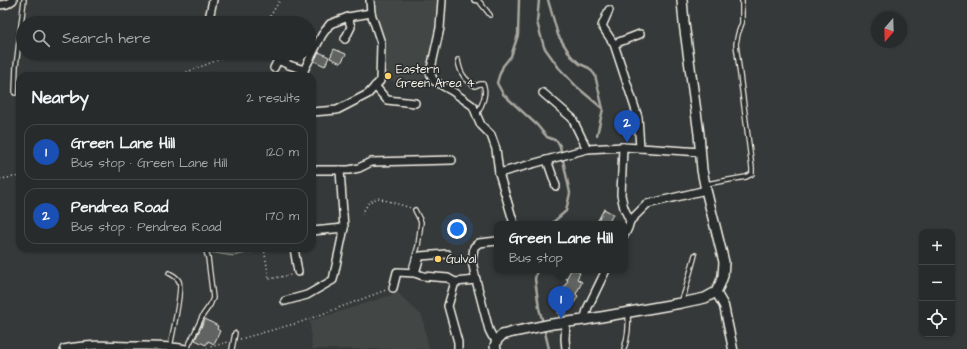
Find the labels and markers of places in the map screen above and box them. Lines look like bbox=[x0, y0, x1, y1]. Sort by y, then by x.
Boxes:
place label: Eastern Green Area 4 bbox=[396, 61, 475, 92]
marker: Eastern Green Area 4 bbox=[383, 71, 393, 81]
pin: 2 bbox=[614, 110, 640, 143]
place label: Gulval bbox=[446, 251, 477, 268]
marker: Gulval bbox=[433, 254, 443, 264]
pin: 1 bbox=[548, 286, 574, 319]

